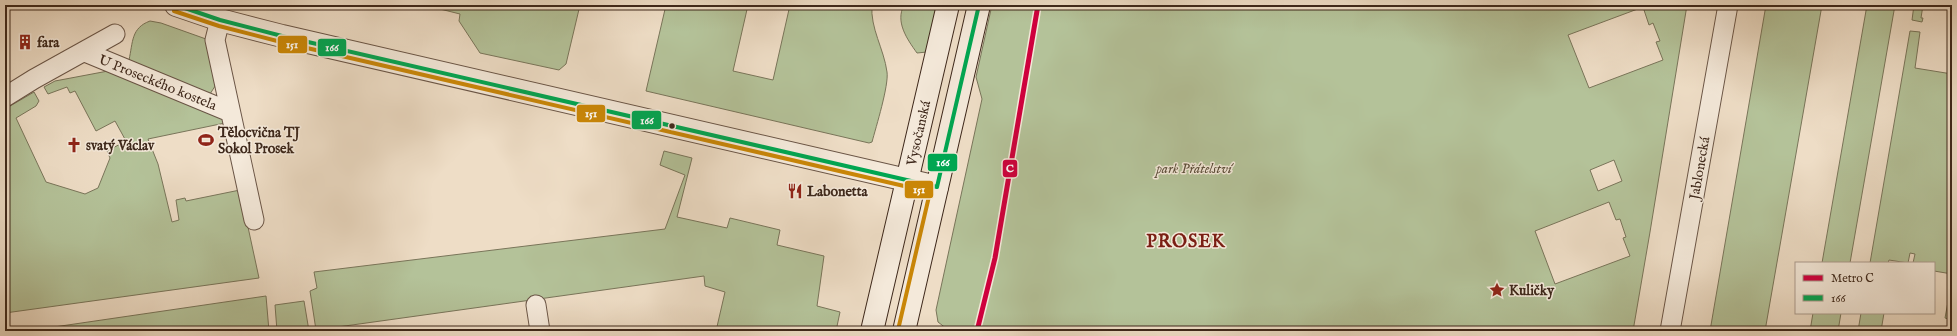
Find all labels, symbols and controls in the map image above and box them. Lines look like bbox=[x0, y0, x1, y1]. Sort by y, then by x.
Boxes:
building icon: fara bbox=[16, 33, 34, 51]
place label: fara bbox=[37, 34, 60, 52]
line badge: 151 bbox=[277, 35, 308, 54]
text: 151 bbox=[286, 38, 298, 52]
line badge: 166 bbox=[317, 38, 347, 57]
text: 166 bbox=[325, 41, 340, 55]
street label: U Proseckého kostela bbox=[96, 51, 220, 115]
street label: Vysočanská bbox=[903, 98, 935, 168]
line badge: 151 bbox=[576, 104, 606, 123]
text: 151 bbox=[585, 107, 597, 121]
line badge: 166 bbox=[631, 110, 662, 130]
text: 166 bbox=[640, 114, 655, 128]
unlabelled marker bbox=[667, 121, 677, 131]
place label: Tělocvična TJ Sokol Prosek bbox=[217, 124, 300, 158]
sports icon: Tělocvična TJ Sokol Prosek bbox=[197, 131, 215, 149]
street label: Jablonecká bbox=[1685, 134, 1715, 203]
church icon: svatý Václav bbox=[65, 136, 83, 154]
place label: svatý Václav bbox=[86, 137, 155, 155]
line badge: 166 bbox=[927, 153, 958, 172]
text: 166 bbox=[936, 156, 951, 170]
line badge: C bbox=[1002, 159, 1018, 178]
park label: park Přátelství bbox=[1153, 160, 1235, 178]
text: C bbox=[1006, 162, 1014, 176]
line badge: 151 bbox=[904, 180, 934, 199]
restaurant icon: Labonetta bbox=[786, 182, 804, 200]
place label: Labonetta bbox=[807, 183, 868, 201]
text: 151 bbox=[913, 183, 925, 197]
district label: PROSEK bbox=[1146, 231, 1226, 254]
legend bbox=[1795, 262, 1935, 314]
text: Metro C bbox=[1831, 271, 1874, 286]
place icon: Kuličky bbox=[1488, 281, 1506, 299]
place label: Kuličky bbox=[1509, 282, 1555, 300]
text: 166 bbox=[1831, 291, 1847, 306]

